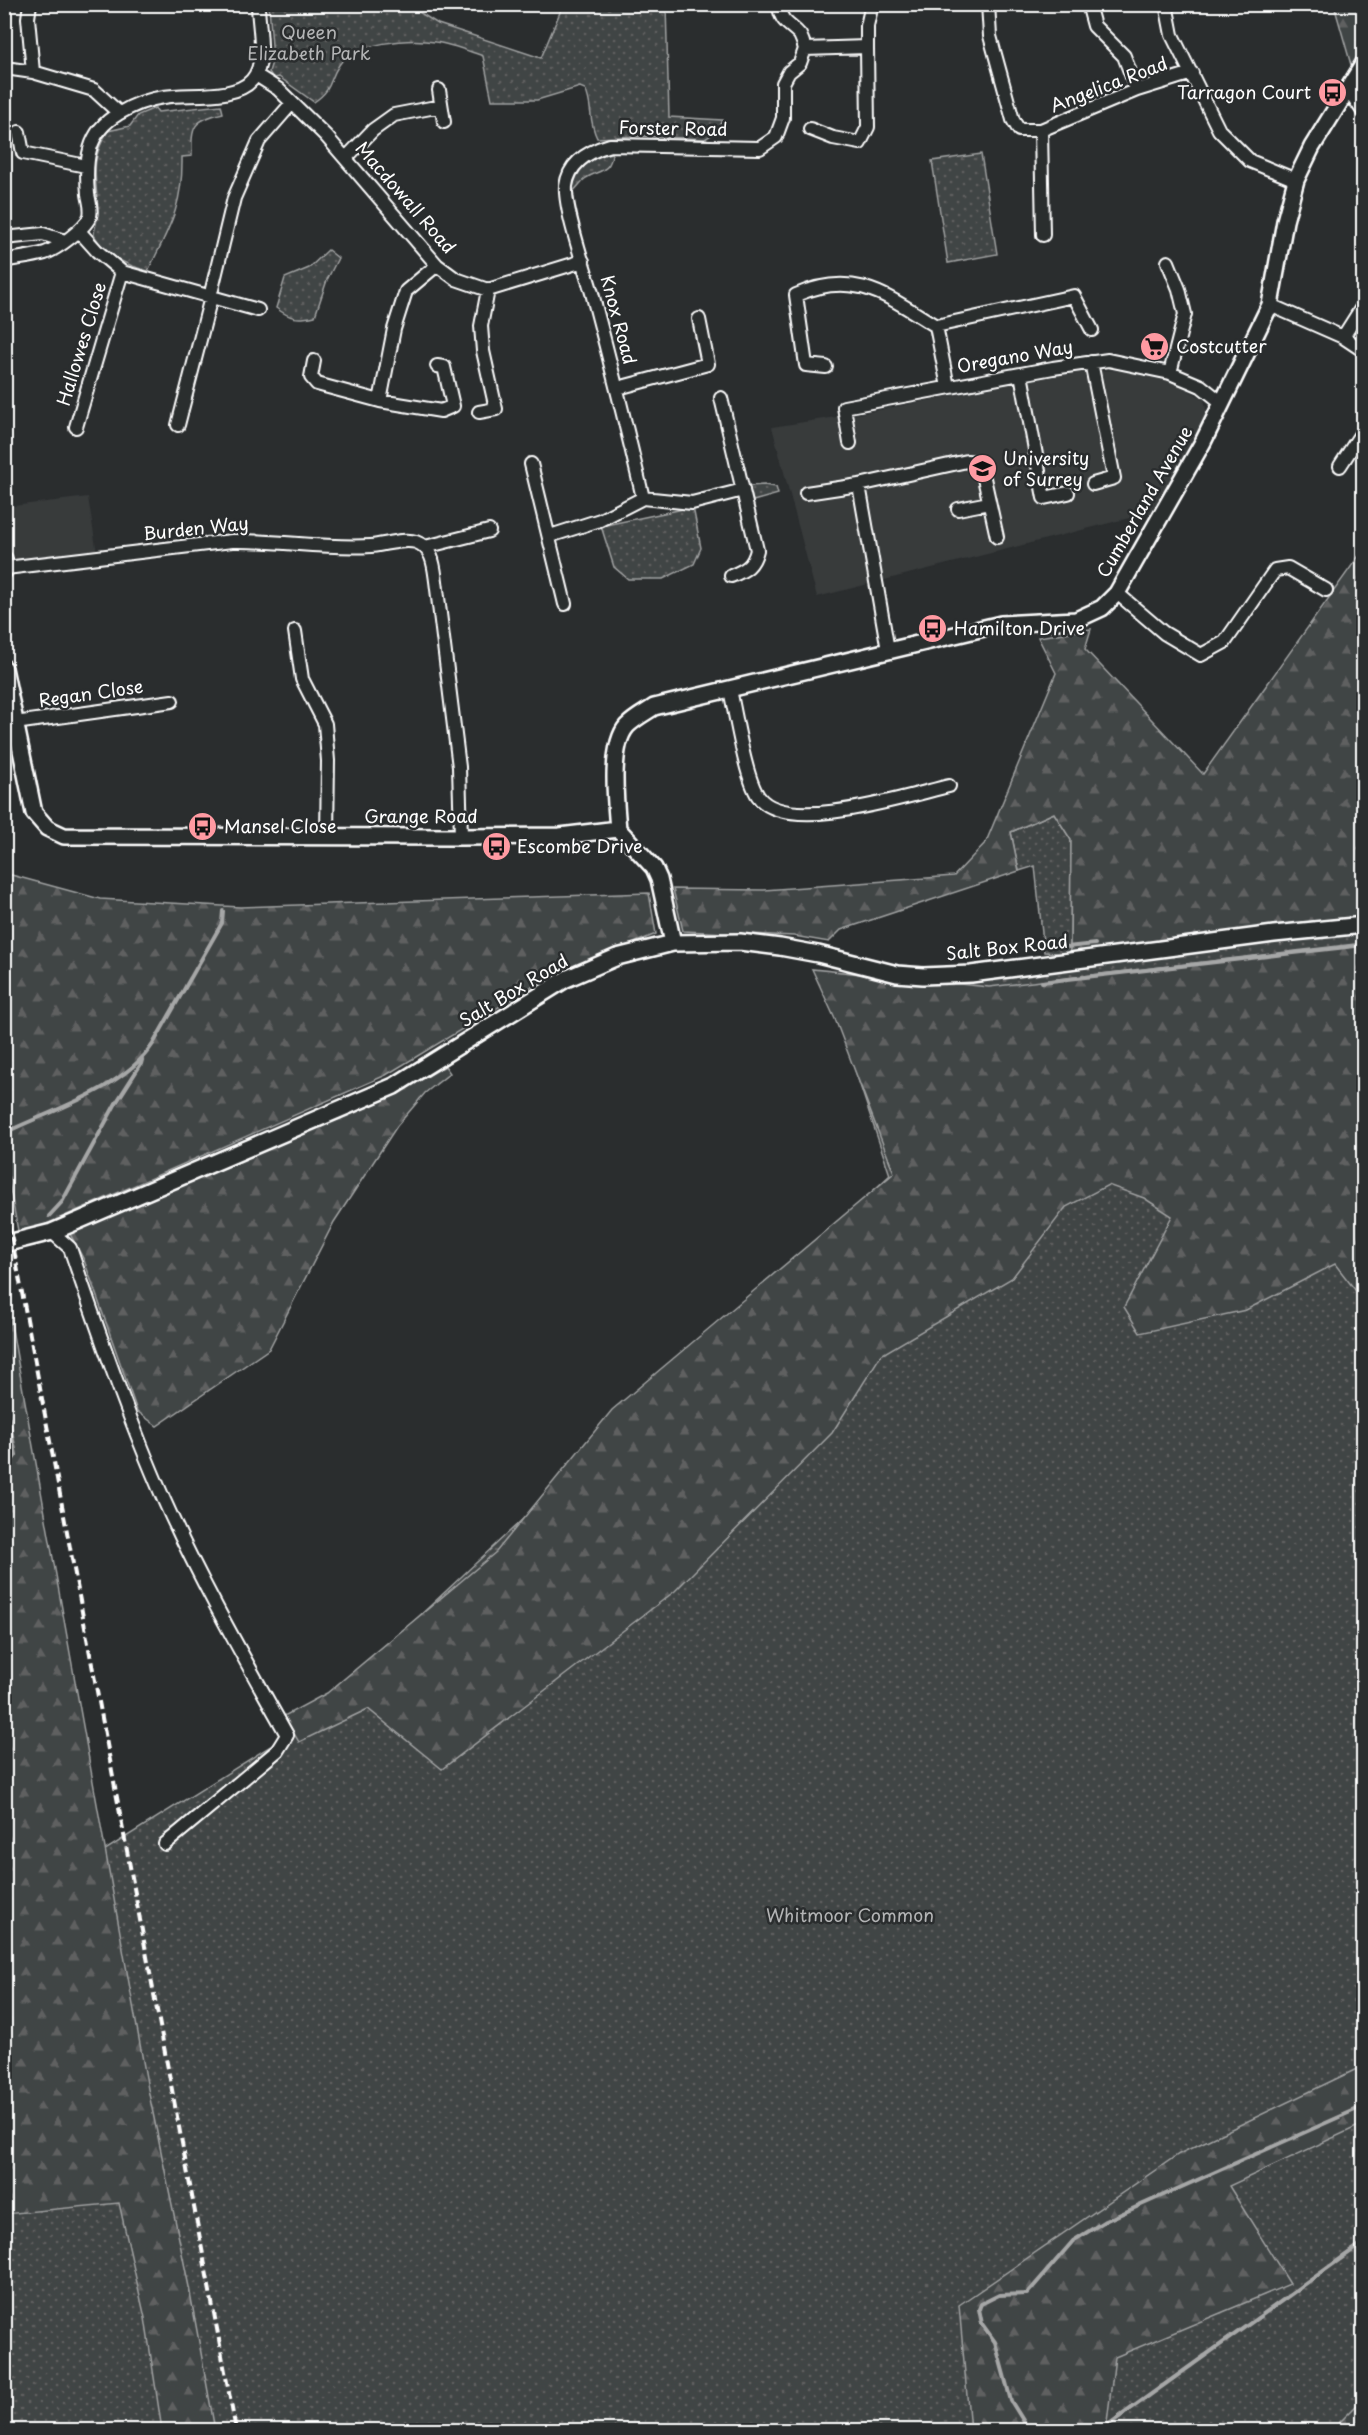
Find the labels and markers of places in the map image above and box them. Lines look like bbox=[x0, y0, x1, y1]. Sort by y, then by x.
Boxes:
bus stop icon: Tarragon Court bbox=[1316, 77, 1348, 109]
place label: Tarragon Court bbox=[1177, 78, 1311, 105]
supermarket icon: Costcutter bbox=[1139, 331, 1171, 363]
place label: Costcutter bbox=[1176, 332, 1267, 359]
place label: University of Surrey bbox=[1003, 444, 1089, 492]
school or university icon: University of Surrey bbox=[966, 453, 998, 485]
bus stop icon: Hamilton Drive bbox=[917, 613, 949, 645]
place label: Hamilton Drive bbox=[954, 614, 1085, 641]
bus stop icon: Mansel Close bbox=[187, 811, 219, 843]
place label: Mansel Close bbox=[224, 812, 336, 839]
bus stop icon: Escombe Drive bbox=[480, 831, 512, 863]
place label: Escombe Drive bbox=[517, 832, 643, 859]

